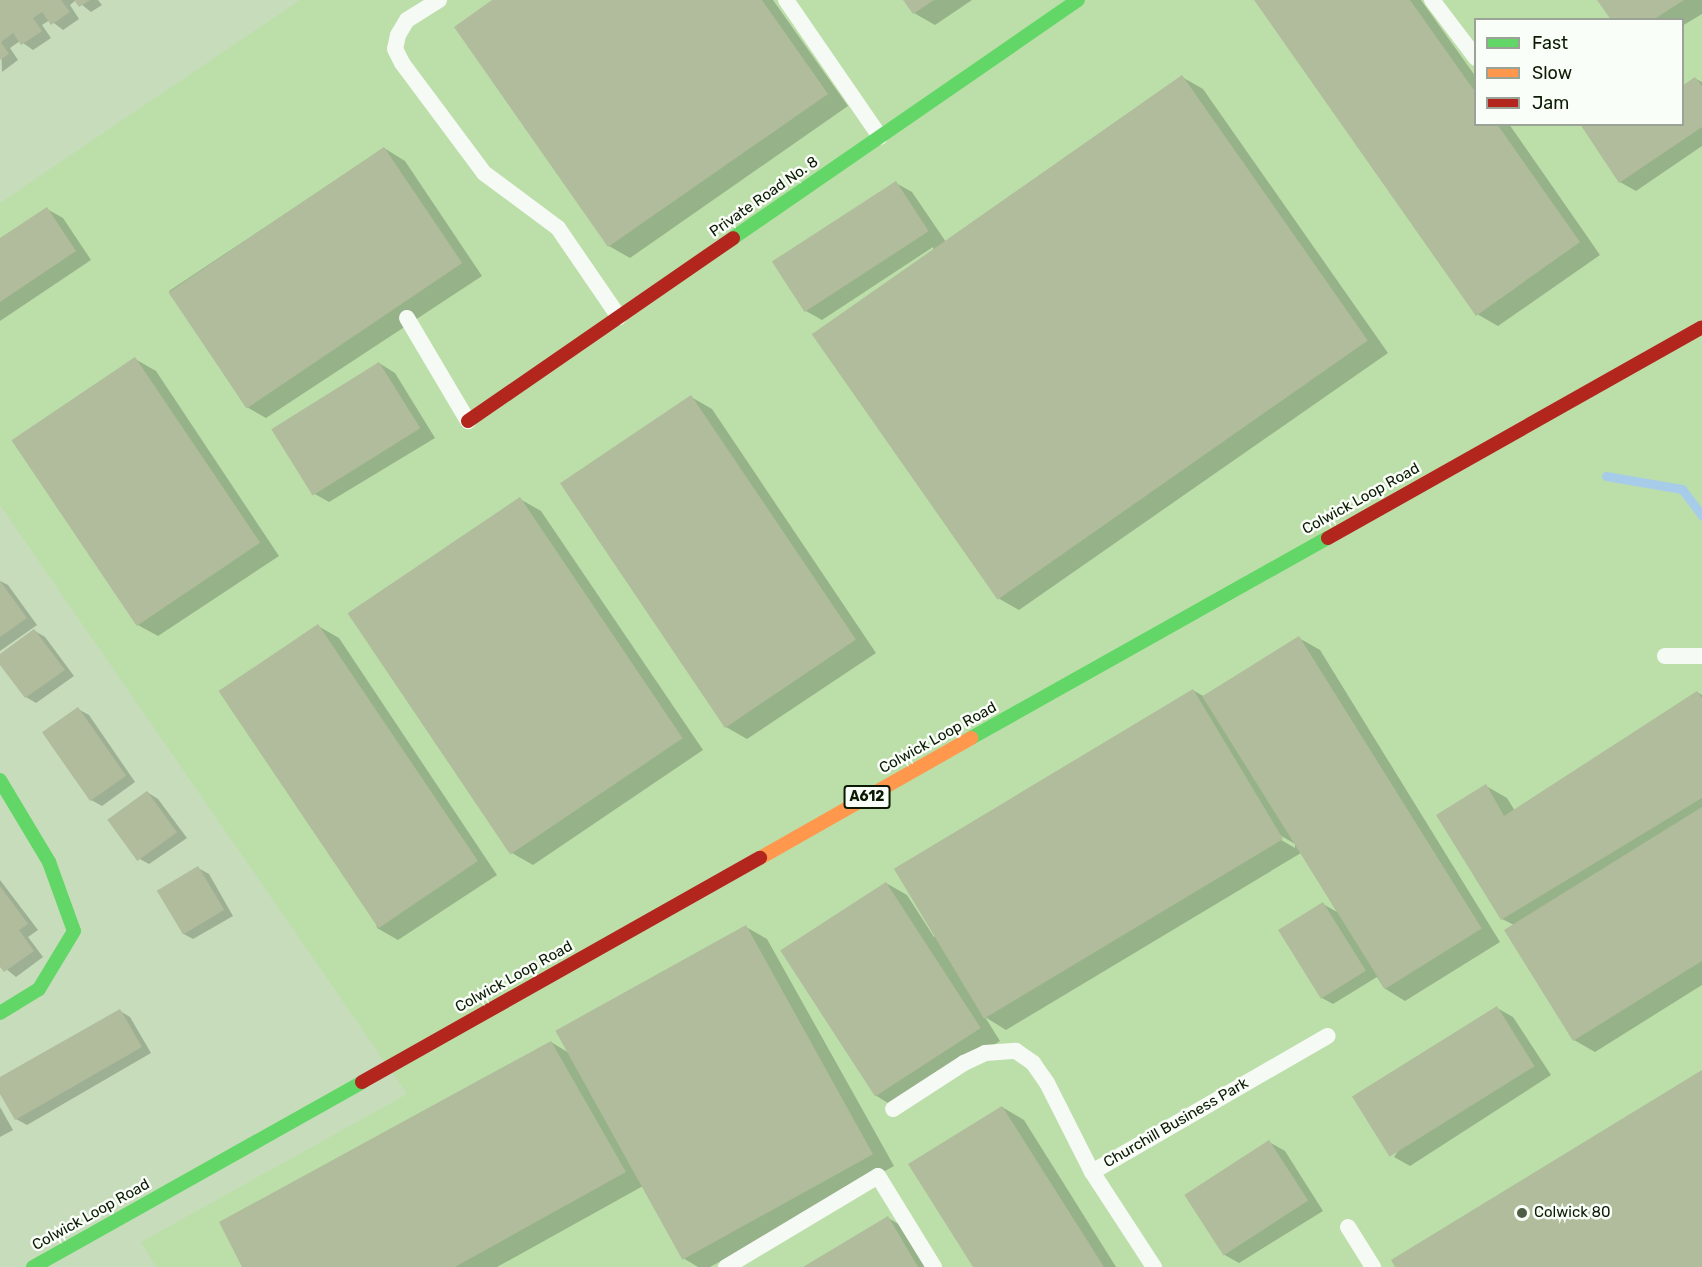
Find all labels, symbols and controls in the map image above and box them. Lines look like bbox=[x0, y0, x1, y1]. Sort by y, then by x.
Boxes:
legend bbox=[1474, 18, 1684, 126]
text: Fast bbox=[1532, 32, 1568, 54]
text: Slow bbox=[1532, 62, 1572, 84]
text: Jam bbox=[1532, 92, 1569, 114]
street label: Private Road No. 8 bbox=[706, 153, 822, 241]
street label: Colwick Loop Road bbox=[1299, 459, 1423, 539]
street label: Colwick Loop Road bbox=[876, 698, 1000, 778]
road number: A612 bbox=[843, 786, 891, 808]
street label: Colwick Loop Road bbox=[452, 937, 576, 1017]
street label: Churchill Business Park bbox=[1101, 1074, 1251, 1172]
street label: Colwick Loop Road bbox=[29, 1175, 153, 1255]
place label: Colwick 80 bbox=[1534, 1204, 1611, 1222]
marker: Colwick 80 bbox=[1515, 1206, 1529, 1220]

